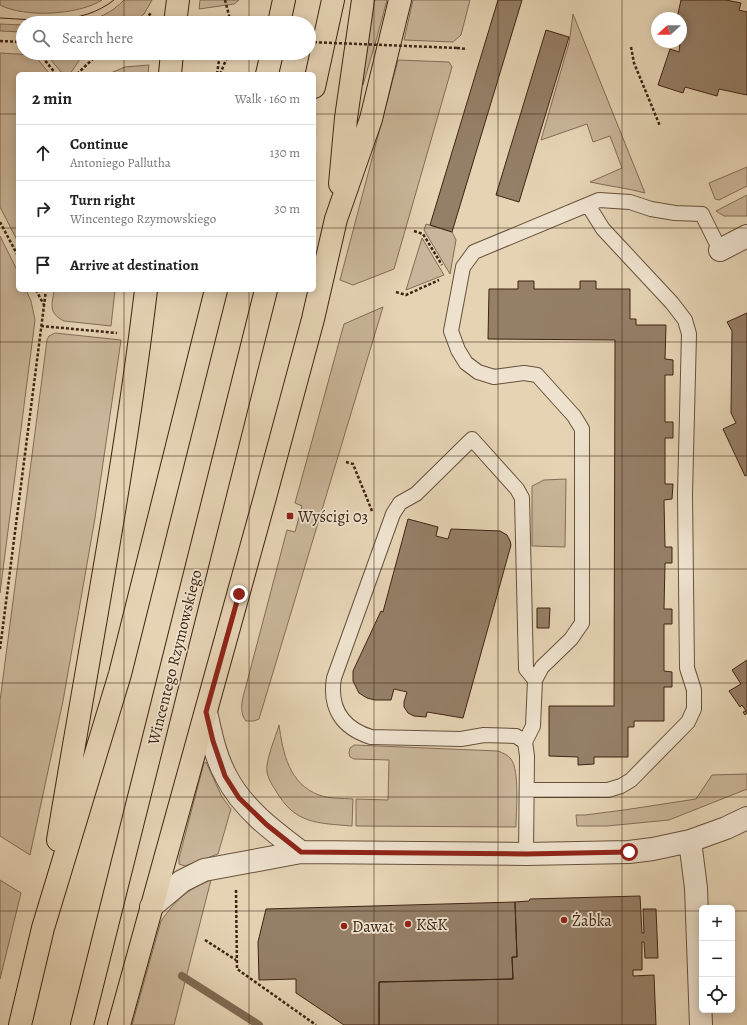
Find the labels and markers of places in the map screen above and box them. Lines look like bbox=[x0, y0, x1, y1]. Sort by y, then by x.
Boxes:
place label: Wyścigi 03 bbox=[297, 506, 368, 528]
marker: Wyścigi 03 bbox=[285, 511, 295, 521]
place label: Żabka bbox=[572, 910, 612, 932]
place label: K&K bbox=[416, 914, 447, 936]
marker: Żabka bbox=[559, 915, 569, 925]
place label: Dawat bbox=[352, 916, 394, 938]
marker: K&K bbox=[403, 919, 413, 929]
marker: Dawat bbox=[339, 921, 349, 931]

